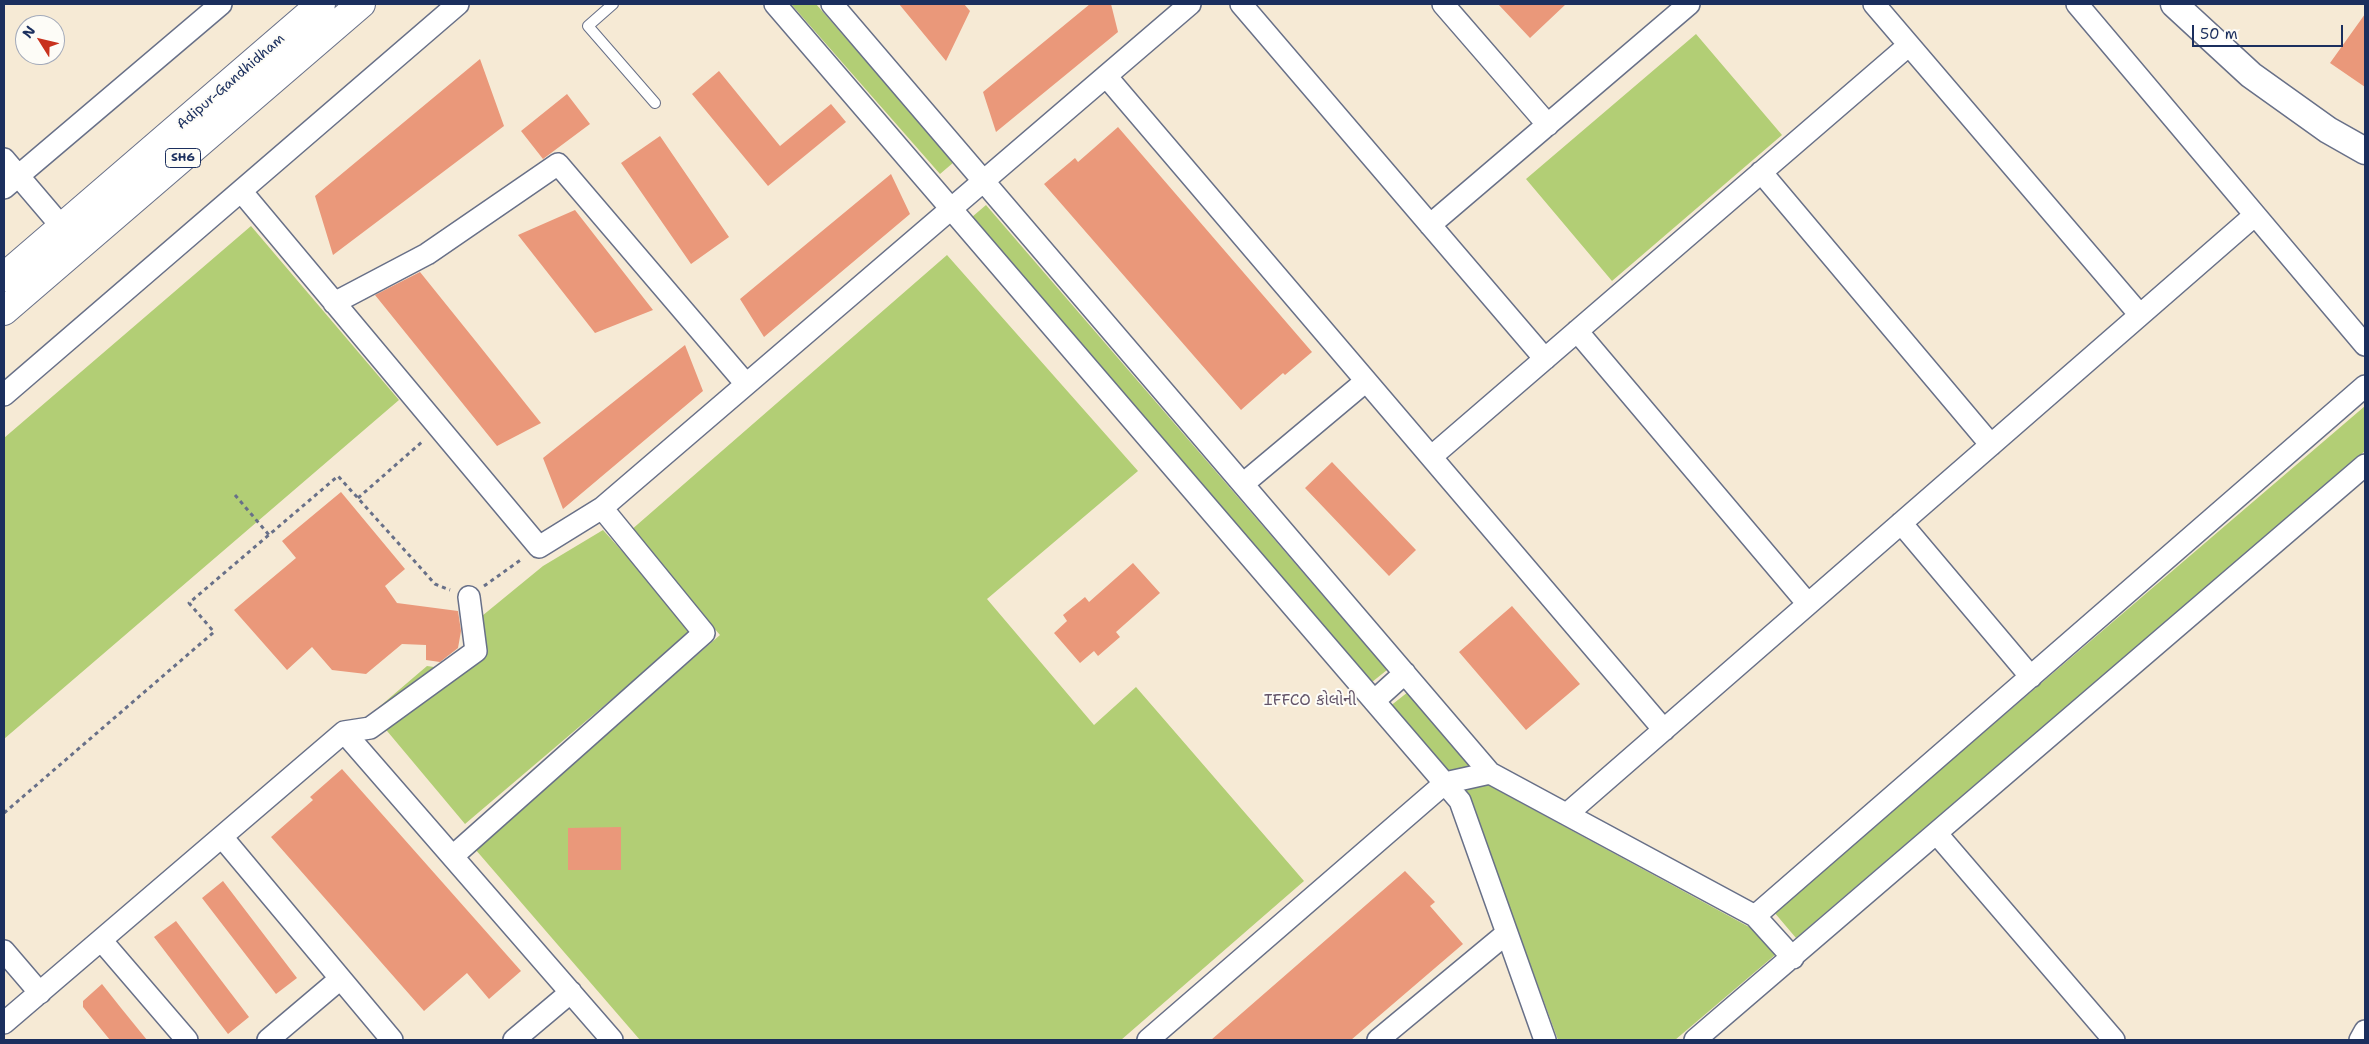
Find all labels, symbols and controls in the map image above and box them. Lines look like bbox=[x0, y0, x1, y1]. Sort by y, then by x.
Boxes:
north arrow bbox=[15, 15, 65, 65]
scale bar bbox=[2194, 15, 2345, 47]
text: N bbox=[18, 22, 39, 42]
text: 50 m bbox=[2200, 24, 2238, 44]
street label: Adipur-Gandhidham bbox=[174, 31, 288, 133]
road number: SH6 bbox=[166, 148, 200, 168]
district label: IFFCO કોલોની bbox=[1264, 691, 1356, 711]

